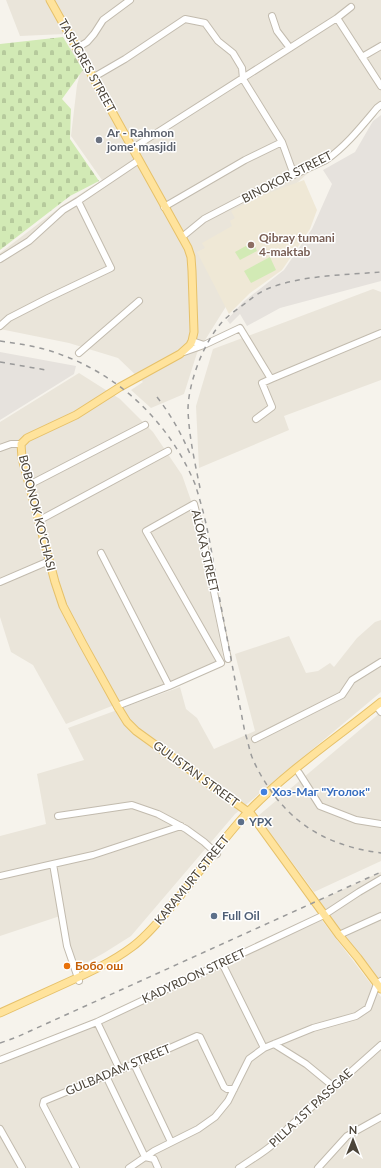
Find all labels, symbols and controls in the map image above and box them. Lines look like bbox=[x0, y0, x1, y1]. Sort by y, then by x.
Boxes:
street label: TASHGRES STREET bbox=[55, 16, 119, 115]
place label: Ar - Rahmon jome' masjidi bbox=[106, 125, 176, 154]
marker: Ar - Rahmon jome' masjidi bbox=[94, 135, 104, 145]
street label: BINOKOR STREET bbox=[239, 147, 335, 206]
place label: Qibray tumani 4-maktab bbox=[259, 230, 335, 259]
marker: Qibray tumani 4-maktab bbox=[246, 240, 256, 250]
street label: BOBONOK KO'CHASI bbox=[16, 453, 59, 573]
street label: ALOKA STREET bbox=[189, 508, 222, 594]
street label: GULISTAN STREET bbox=[151, 737, 242, 810]
place label: Хоз-Маг "Уголок" bbox=[272, 784, 370, 799]
marker: Хоз-Маг "Уголок" bbox=[259, 787, 269, 797]
place label: YPX bbox=[248, 814, 273, 829]
marker: YPX bbox=[236, 817, 246, 827]
street label: KARAMURT STREET bbox=[151, 832, 232, 927]
place label: Full Oil bbox=[222, 908, 260, 923]
marker: Full Oil bbox=[209, 911, 219, 921]
street label: KADYRDON STREET bbox=[140, 945, 248, 1006]
place label: Бобо ош bbox=[75, 958, 123, 973]
marker: Бобо ош bbox=[62, 961, 72, 971]
street label: GULBADAM STREET bbox=[63, 1041, 173, 1098]
street label: PILLA 1ST PASSGAE bbox=[266, 1065, 355, 1150]
north arrow bbox=[333, 1120, 373, 1160]
text: N bbox=[349, 1123, 357, 1136]

